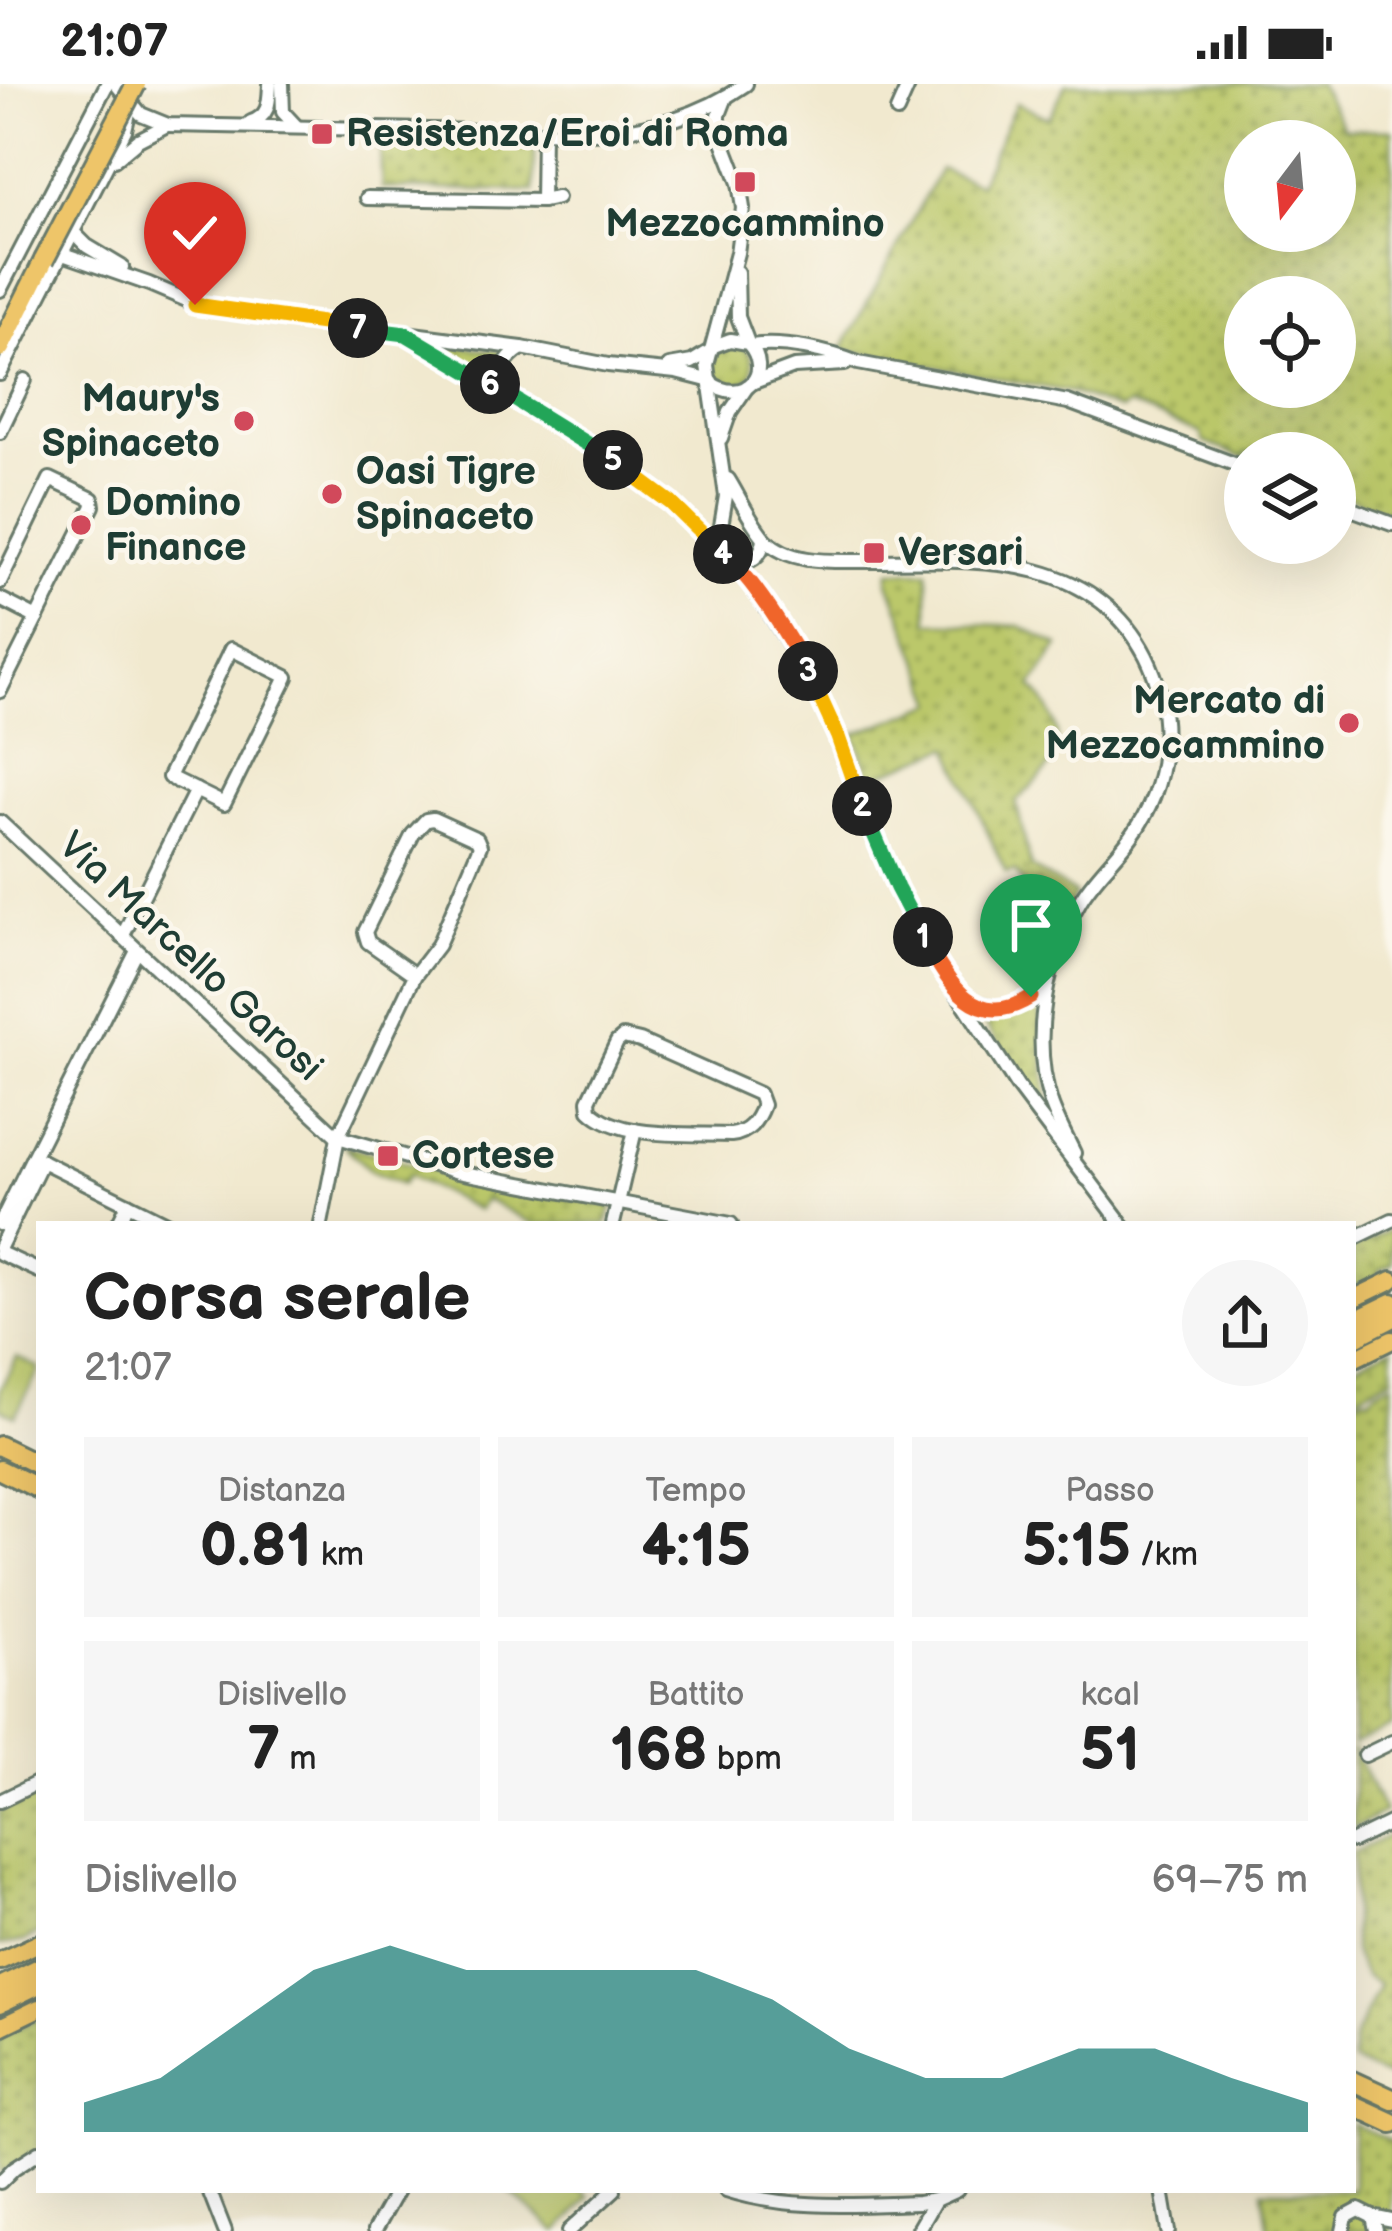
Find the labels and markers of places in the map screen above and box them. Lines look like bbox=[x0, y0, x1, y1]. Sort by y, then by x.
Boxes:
place label: Resistenza/Eroi di Roma bbox=[346, 111, 789, 158]
marker: Resistenza/Eroi di Roma bbox=[309, 121, 335, 147]
marker: Mezzocammino bbox=[732, 169, 758, 195]
pin bbox=[144, 182, 246, 305]
place label: Mezzocammino bbox=[605, 201, 885, 248]
pin: 7 bbox=[328, 298, 388, 358]
pin: 6 bbox=[460, 354, 520, 414]
place label: Maury's Spinaceto bbox=[42, 376, 220, 468]
marker: Maury's Spinaceto bbox=[231, 408, 257, 434]
pin: 5 bbox=[583, 430, 643, 490]
place label: Oasi Tigre Spinaceto bbox=[356, 449, 536, 541]
place label: Domino Finance bbox=[105, 480, 247, 572]
marker: Oasi Tigre Spinaceto bbox=[319, 481, 345, 507]
marker: Domino Finance bbox=[68, 512, 94, 538]
pin: 4 bbox=[693, 524, 753, 584]
place label: Versari bbox=[898, 530, 1024, 577]
marker: Versari bbox=[861, 540, 887, 566]
pin: 3 bbox=[778, 641, 838, 701]
place label: Mercato di Mezzocammino bbox=[1046, 678, 1325, 770]
marker: Mercato di Mezzocammino bbox=[1336, 710, 1362, 736]
pin: 2 bbox=[832, 776, 892, 836]
pin bbox=[980, 874, 1082, 997]
pin: 1 bbox=[893, 907, 953, 967]
place label: Cortese bbox=[412, 1133, 555, 1180]
marker: Cortese bbox=[375, 1143, 401, 1169]

